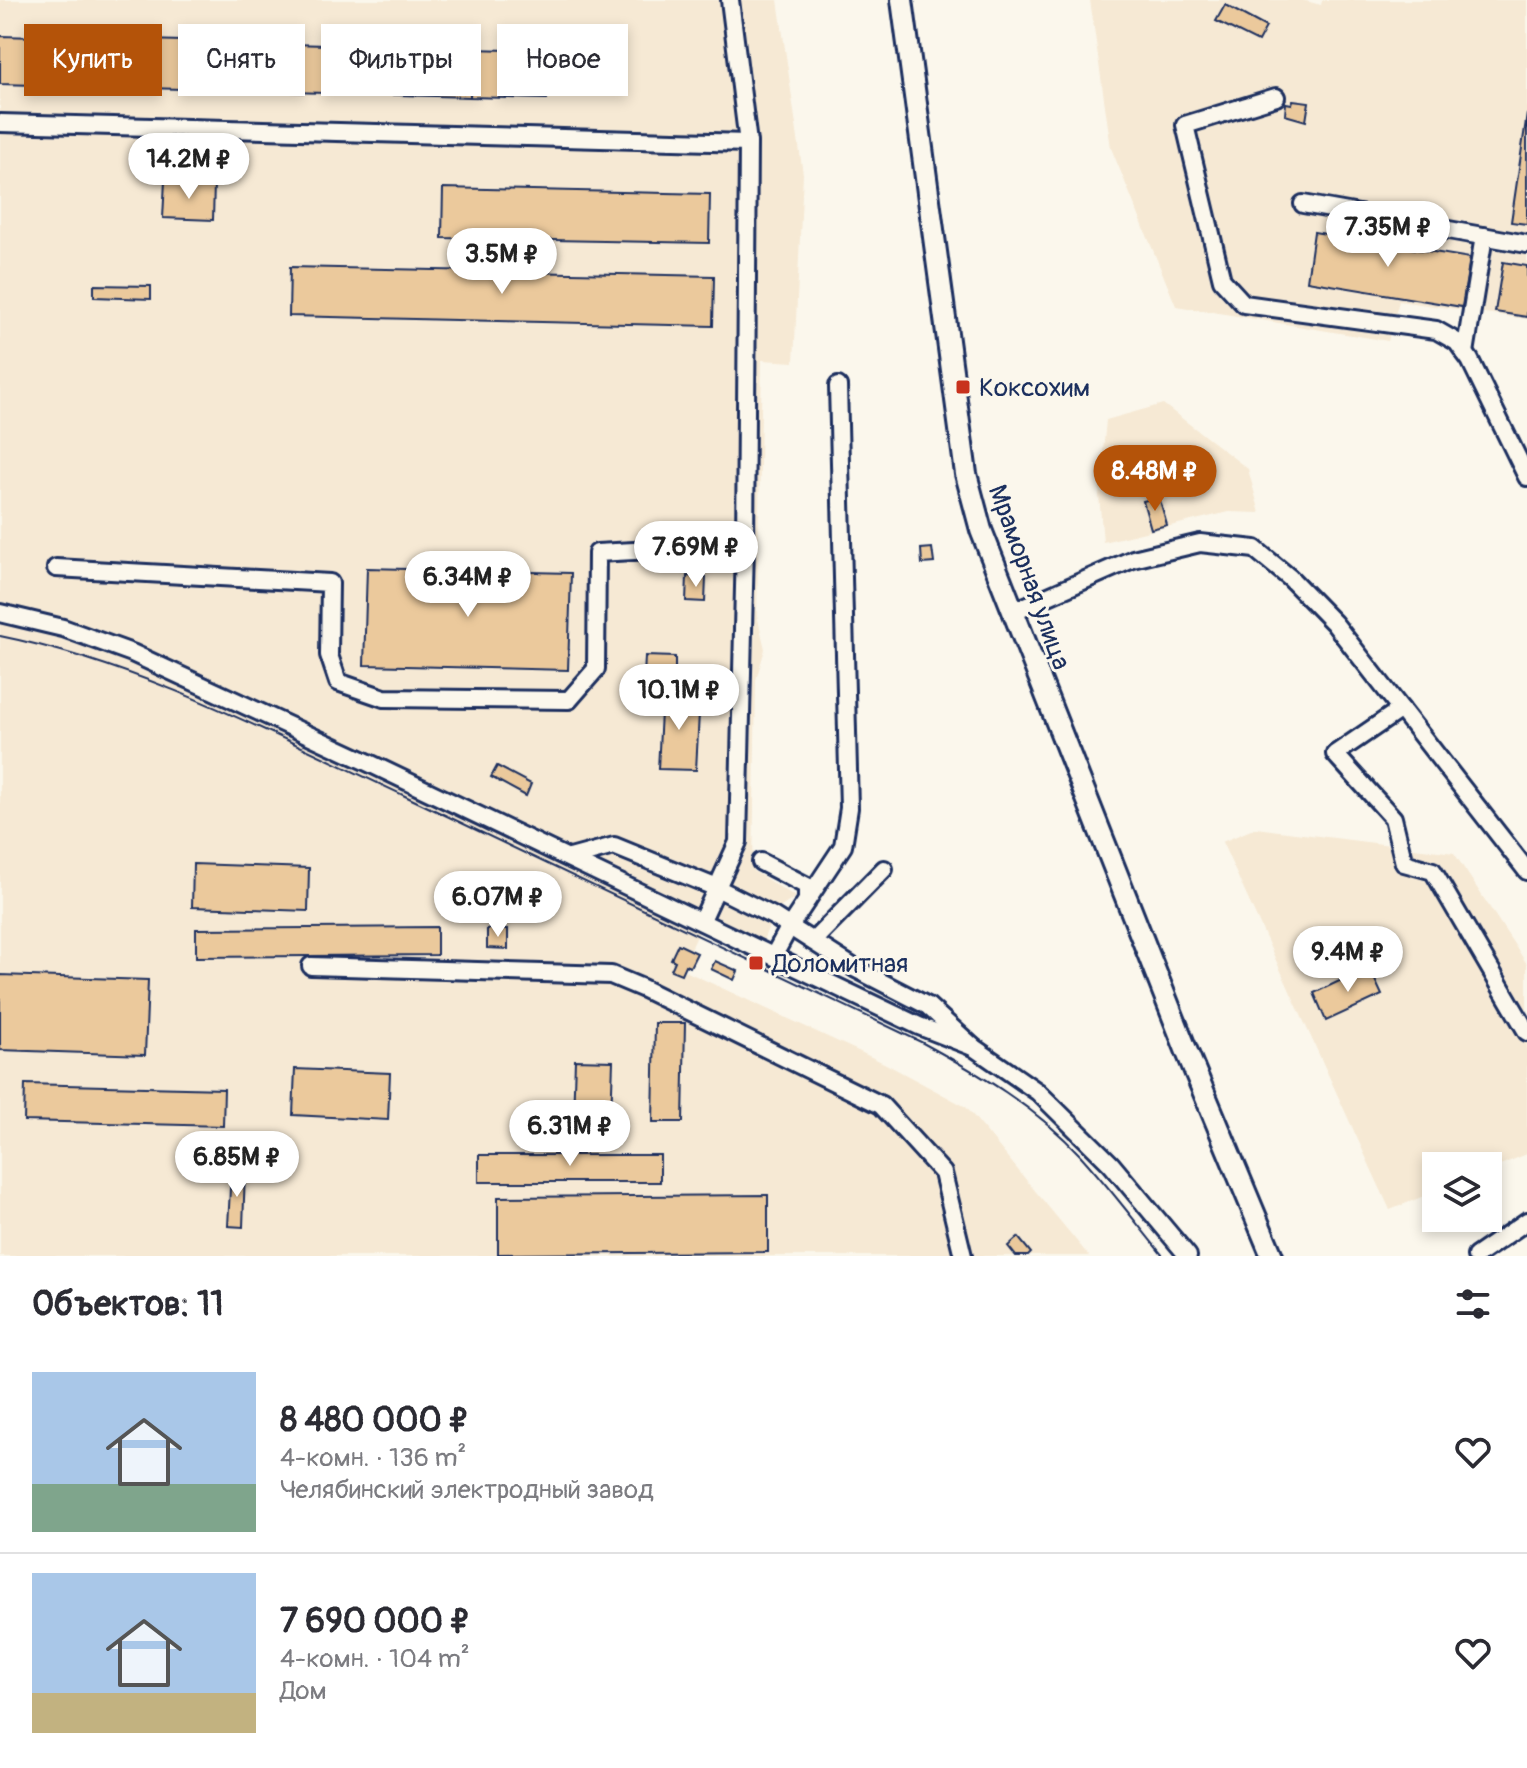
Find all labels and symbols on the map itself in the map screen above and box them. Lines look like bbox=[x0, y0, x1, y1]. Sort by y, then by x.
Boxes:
pin: 14.2M ₽ bbox=[115, 133, 263, 201]
pin: 7.35M ₽ bbox=[1314, 201, 1462, 269]
pin: 3.5M ₽ bbox=[437, 228, 567, 296]
place label: Коксохим bbox=[979, 372, 1090, 404]
marker: Коксохим bbox=[954, 378, 972, 396]
pin: 8.48M ₽ bbox=[1081, 445, 1229, 513]
street label: Мраморная улица bbox=[981, 481, 1077, 674]
pin: 7.69M ₽ bbox=[622, 521, 770, 589]
pin: 6.34M ₽ bbox=[394, 551, 542, 619]
pin: 10.1M ₽ bbox=[605, 664, 753, 732]
pin: 6.07M ₽ bbox=[424, 871, 572, 939]
pin: 9.4M ₽ bbox=[1283, 926, 1413, 994]
place label: Доломитная bbox=[771, 948, 908, 980]
marker: Доломитная bbox=[747, 954, 765, 972]
pin: 6.31M ₽ bbox=[496, 1100, 644, 1168]
pin: 6.85M ₽ bbox=[163, 1131, 311, 1199]

